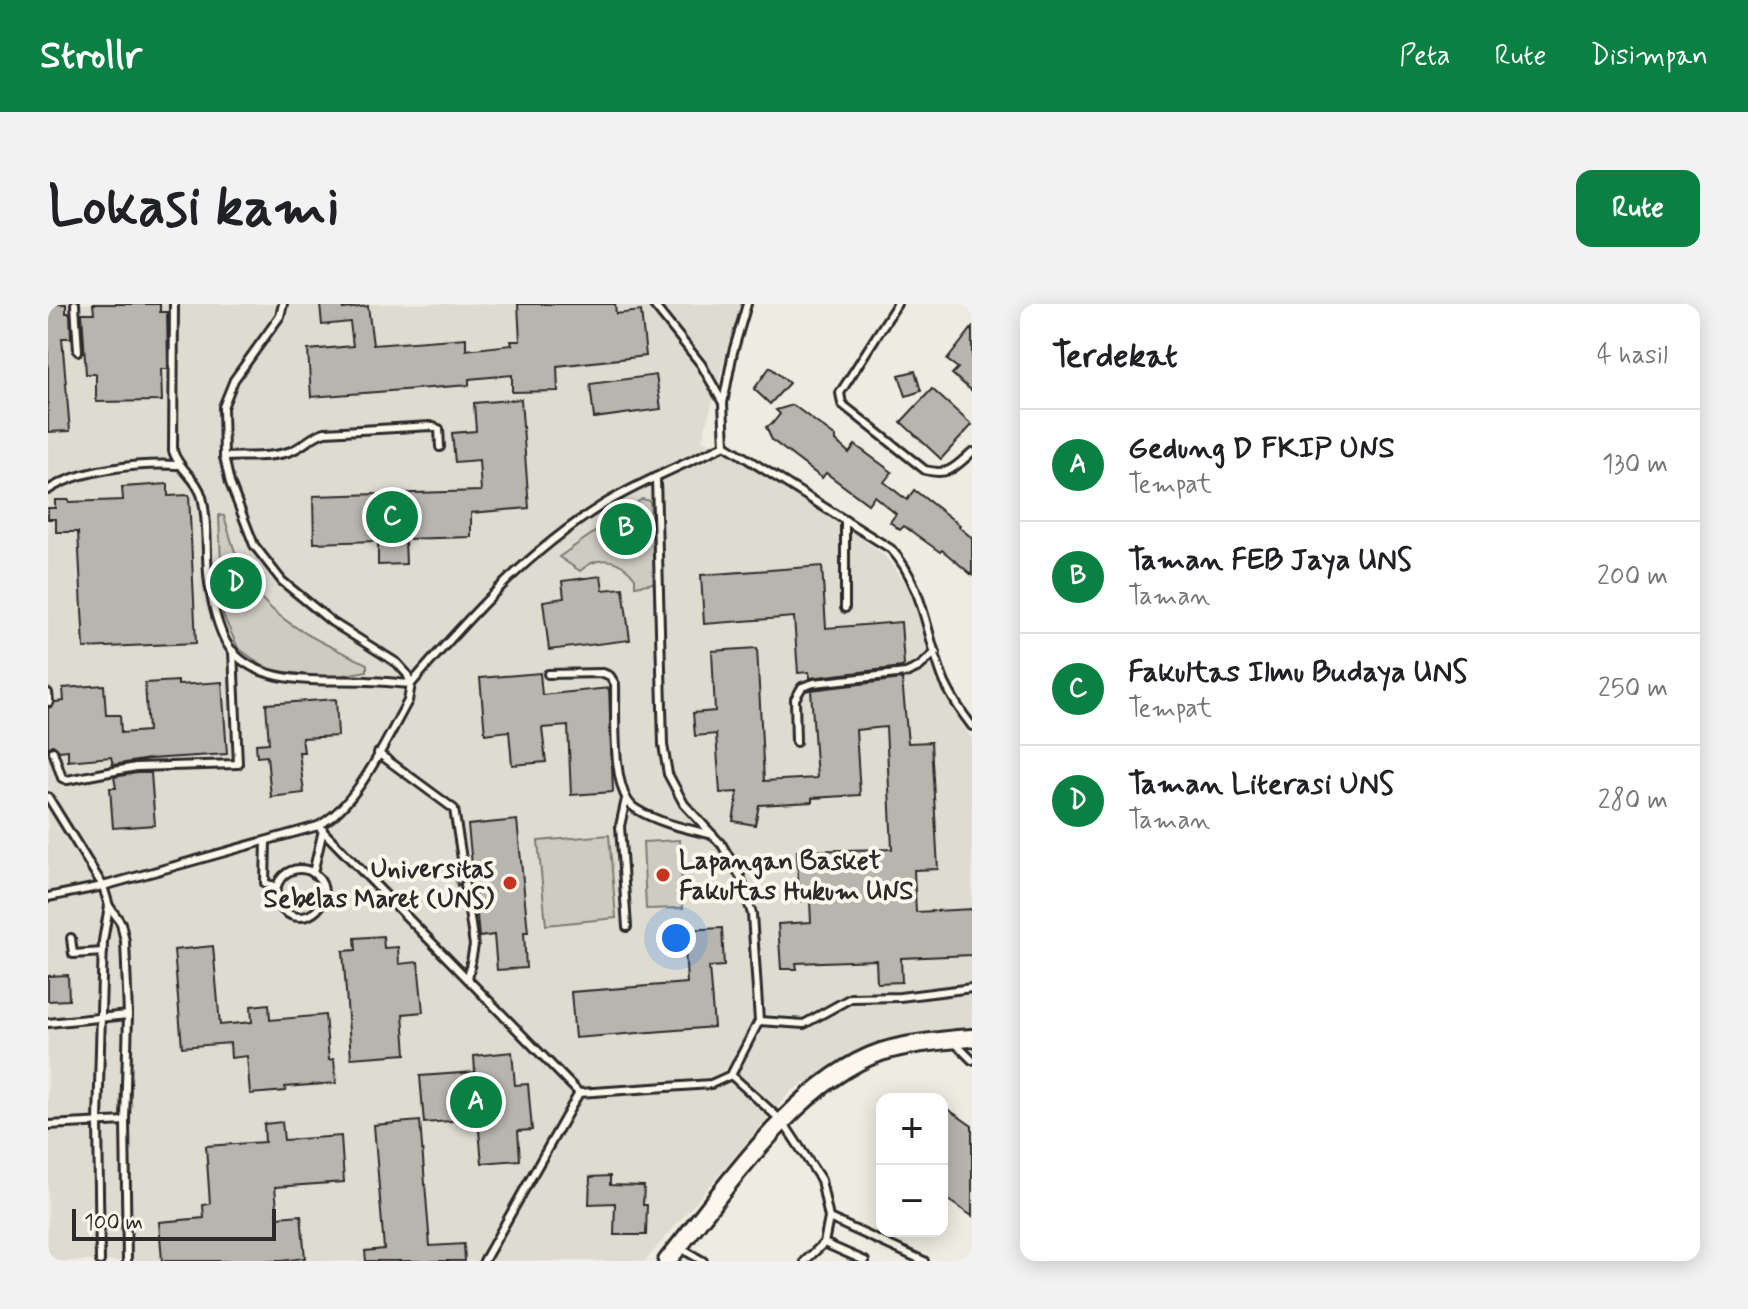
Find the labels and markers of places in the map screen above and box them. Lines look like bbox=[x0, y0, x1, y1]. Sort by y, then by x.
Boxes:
pin: C bbox=[366, 487, 418, 547]
pin: B bbox=[600, 499, 652, 559]
pin: D bbox=[210, 553, 262, 613]
place label: Lapangan Basket Fakultas Hukum UNS bbox=[679, 845, 914, 909]
place label: Universitas Sebelas Maret (UNS) bbox=[264, 853, 495, 917]
marker: Lapangan Basket Fakultas Hukum UNS bbox=[654, 866, 672, 884]
marker: Universitas Sebelas Maret (UNS) bbox=[501, 874, 519, 892]
pin: A bbox=[450, 1072, 502, 1132]

